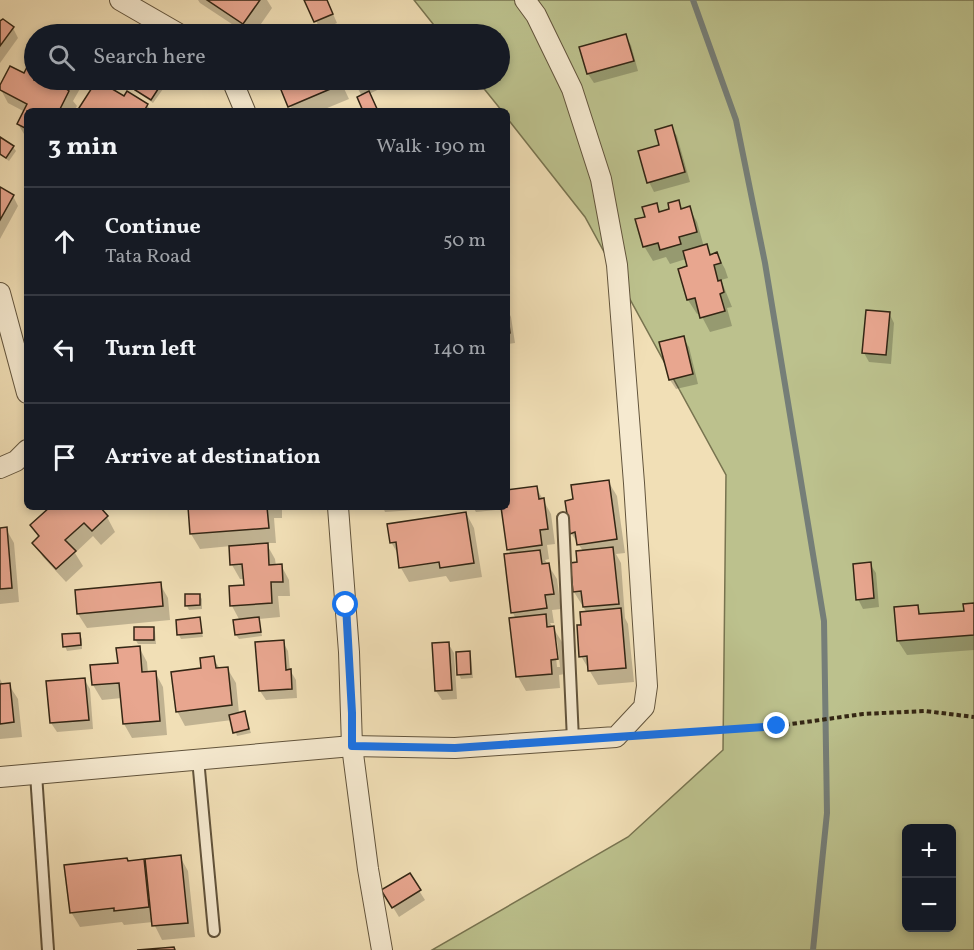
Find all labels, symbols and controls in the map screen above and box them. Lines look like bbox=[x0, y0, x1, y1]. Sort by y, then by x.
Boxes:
search box bbox=[24, 24, 510, 90]
icon: search bbox=[45, 41, 78, 74]
text: Search here bbox=[93, 42, 206, 73]
text: 3 min bbox=[48, 129, 118, 165]
text: Walk · 190 m bbox=[376, 133, 486, 161]
text: Continue bbox=[105, 212, 201, 243]
icon: ahead bbox=[48, 225, 81, 258]
text: 50 m bbox=[443, 227, 486, 255]
text: Tata Road bbox=[105, 243, 191, 271]
icon: left bbox=[48, 333, 81, 366]
text: Turn left bbox=[105, 334, 196, 365]
text: 140 m bbox=[433, 335, 486, 363]
icon: arrive bbox=[48, 441, 81, 474]
text: Arrive at destination bbox=[105, 442, 321, 473]
route start bbox=[332, 591, 358, 617]
route end bbox=[763, 712, 789, 738]
map controls bbox=[902, 824, 956, 932]
button: + bbox=[902, 824, 956, 878]
button: − bbox=[902, 878, 956, 932]

